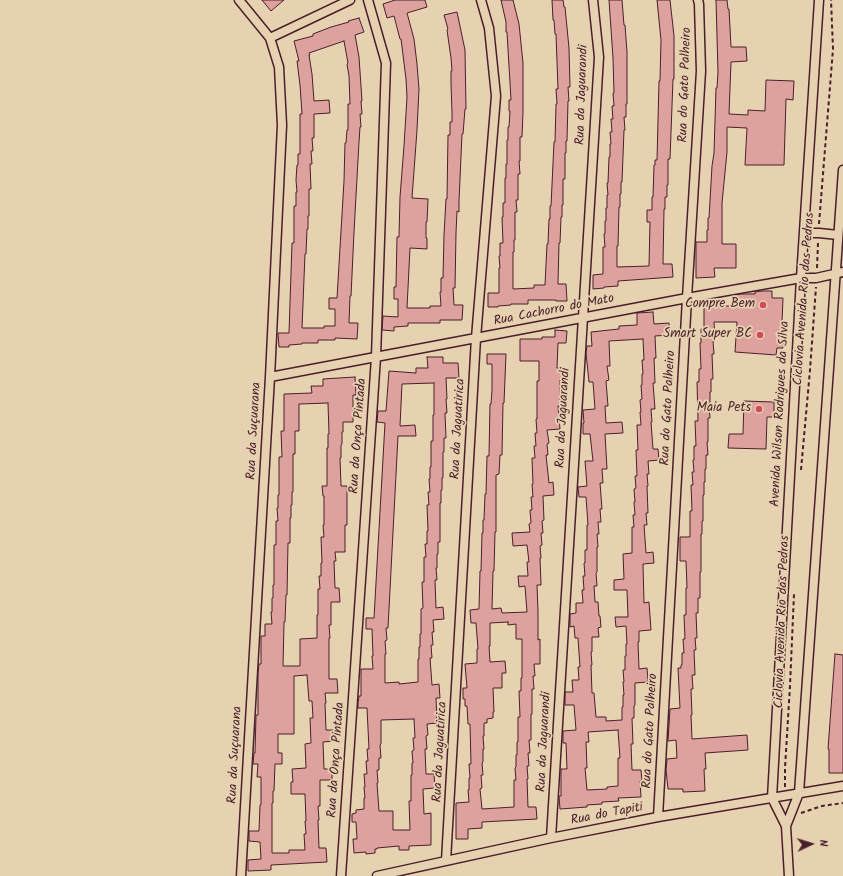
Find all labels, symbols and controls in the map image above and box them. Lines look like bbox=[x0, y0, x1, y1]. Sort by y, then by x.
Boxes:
street label: Rua do Gato Palheiro bbox=[676, 27, 696, 143]
street label: Rua da Jaguarandi bbox=[573, 44, 593, 146]
street label: Ciclovia Avenida Rio das Pedras bbox=[791, 212, 819, 386]
street label: Rua Cachorro do Mato bbox=[493, 292, 615, 330]
place label: Compre Bem bbox=[685, 297, 755, 313]
marker: Compre Bem bbox=[758, 300, 768, 310]
street label: Avenida Wilson Rodrigues da Silva bbox=[768, 321, 794, 507]
place label: Smart Super BC bbox=[663, 327, 752, 343]
marker: Smart Super BC bbox=[755, 330, 765, 340]
street label: Rua do Gato Palheiro bbox=[658, 350, 680, 466]
street label: Rua da Jaguarandi bbox=[554, 367, 574, 469]
street label: Rua da Onça Pintada bbox=[347, 378, 371, 494]
street label: Rua da Jaguatirica bbox=[449, 378, 469, 480]
street label: Rua da Suçuarana bbox=[245, 382, 265, 480]
place label: Maia Pets bbox=[697, 401, 751, 417]
marker: Maia Pets bbox=[754, 404, 764, 414]
street label: Ciclovia Avenida Rio das Pedras bbox=[772, 535, 794, 709]
street label: Rua do Gato Palheiro bbox=[640, 673, 662, 789]
street label: Rua da Jaguarandi bbox=[535, 691, 555, 793]
street label: Rua da Jaguatirica bbox=[431, 701, 451, 803]
street label: Rua da Onça Pintada bbox=[325, 702, 349, 818]
street label: Rua da Suçuarana bbox=[226, 706, 246, 804]
street label: Rua do Tapiti bbox=[570, 800, 644, 830]
north arrow bbox=[791, 824, 831, 864]
text: N bbox=[814, 839, 832, 847]

